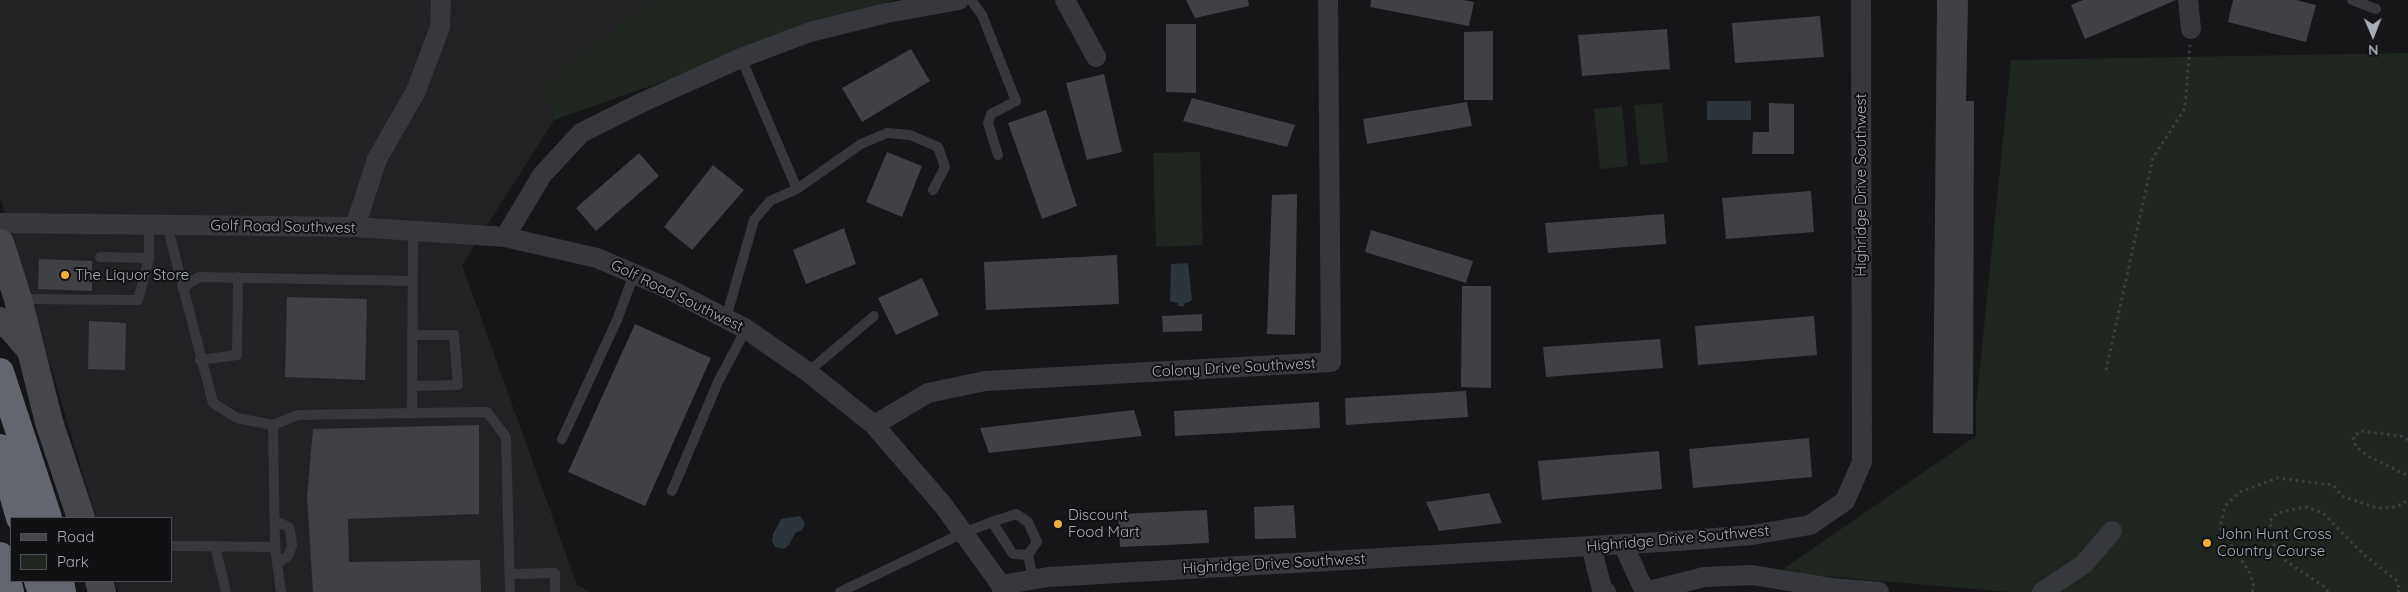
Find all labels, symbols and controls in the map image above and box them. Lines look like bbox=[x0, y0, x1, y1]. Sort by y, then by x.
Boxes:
north arrow bbox=[2348, 10, 2398, 60]
text: N bbox=[2368, 41, 2379, 59]
street label: Highridge Drive Southwest bbox=[1852, 93, 1870, 277]
street label: Golf Road Southwest bbox=[210, 217, 356, 237]
street label: Golf Road Southwest bbox=[608, 256, 746, 336]
place label: The Liquor Store bbox=[75, 266, 189, 284]
marker: The Liquor Store bbox=[59, 269, 71, 281]
street label: Colony Drive Southwest bbox=[1152, 355, 1316, 381]
place label: Discount Food Mart bbox=[1068, 506, 1140, 541]
legend bbox=[10, 517, 172, 582]
marker: Discount Food Mart bbox=[1052, 518, 1064, 530]
street label: Highridge Drive Southwest bbox=[1586, 522, 1770, 556]
place label: John Hunt Cross Country Course bbox=[2217, 525, 2331, 560]
text: Road bbox=[57, 527, 94, 546]
marker: John Hunt Cross Country Course bbox=[2201, 537, 2213, 549]
street label: Highridge Drive Southwest bbox=[1182, 550, 1366, 578]
text: Park bbox=[57, 552, 89, 571]

